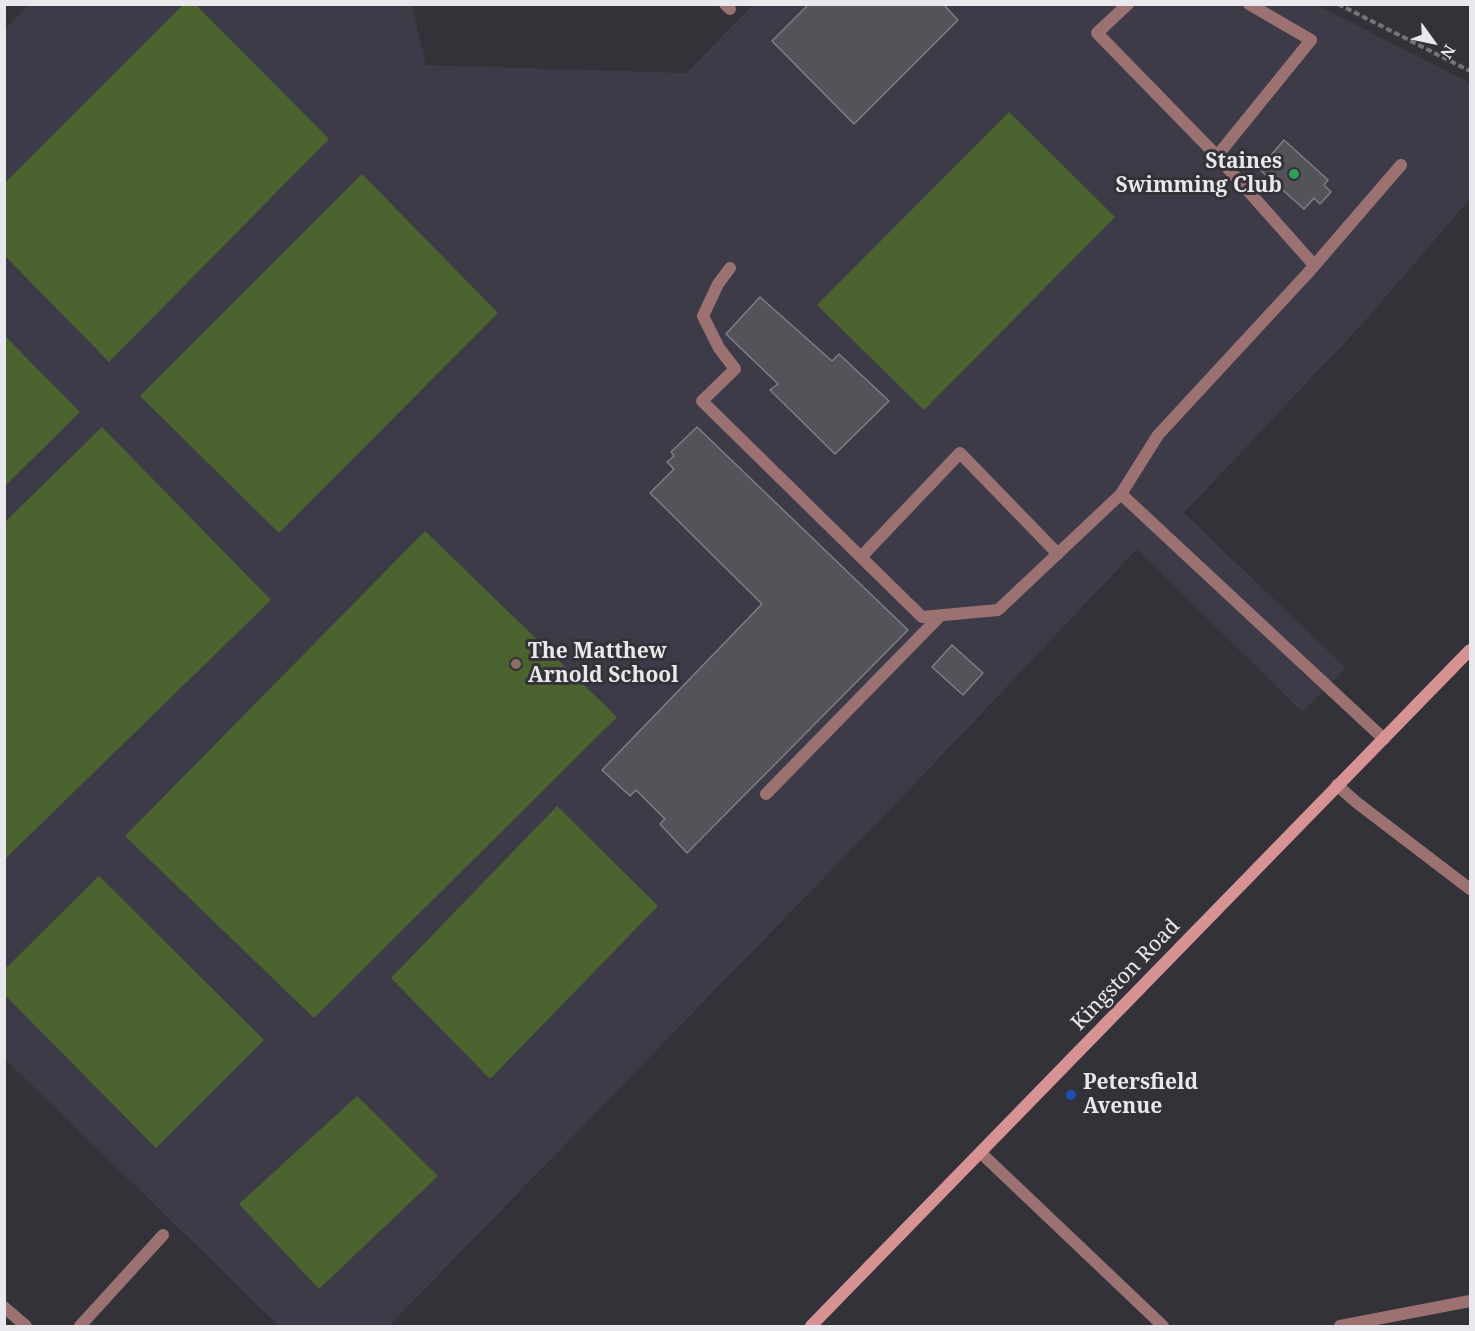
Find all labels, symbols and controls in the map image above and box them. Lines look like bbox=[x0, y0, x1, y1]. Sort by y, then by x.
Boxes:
north arrow bbox=[1403, 12, 1463, 72]
text: N bbox=[1435, 41, 1461, 63]
place label: Staines Swimming Club bbox=[1116, 149, 1282, 199]
marker: Staines Swimming Club bbox=[1287, 167, 1301, 181]
place label: The Matthew Arnold School bbox=[528, 639, 679, 689]
marker: The Matthew Arnold School bbox=[509, 657, 523, 671]
street label: Kingston Road bbox=[1067, 914, 1185, 1036]
place label: Petersfield Avenue bbox=[1083, 1070, 1198, 1120]
marker: Petersfield Avenue bbox=[1064, 1088, 1078, 1102]

